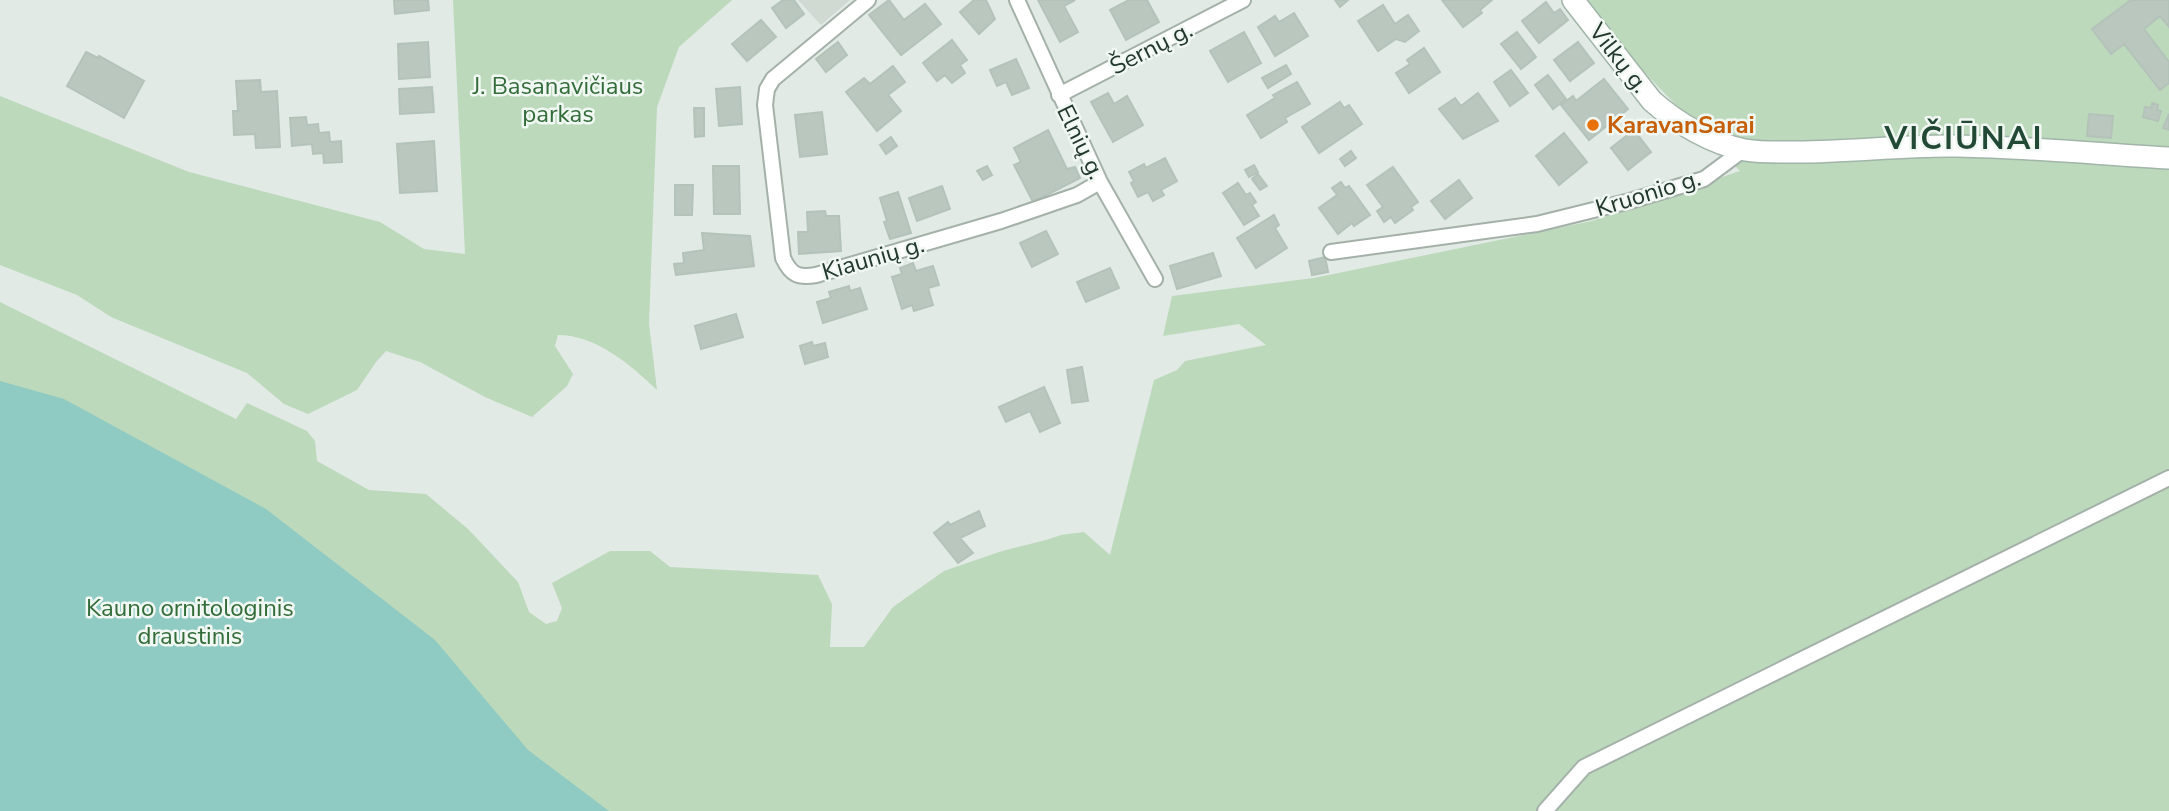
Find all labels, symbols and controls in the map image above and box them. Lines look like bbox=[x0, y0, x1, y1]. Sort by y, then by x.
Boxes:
street label: Šernų g. bbox=[1104, 14, 1198, 82]
street label: Vilkų g. bbox=[1581, 16, 1656, 100]
park label: J. Basanavičiaus parkas bbox=[472, 70, 643, 130]
street label: Elnių g. bbox=[1049, 99, 1113, 185]
place label: KaravanSarai bbox=[1607, 109, 1755, 141]
marker: KaravanSarai bbox=[1585, 117, 1601, 133]
district label: VIČIŪNAI bbox=[1884, 117, 2043, 160]
street label: Kruonio g. bbox=[1591, 162, 1705, 224]
street label: Kiaunių g. bbox=[818, 228, 928, 288]
park label: Kauno ornitologinis draustinis bbox=[86, 592, 294, 652]

